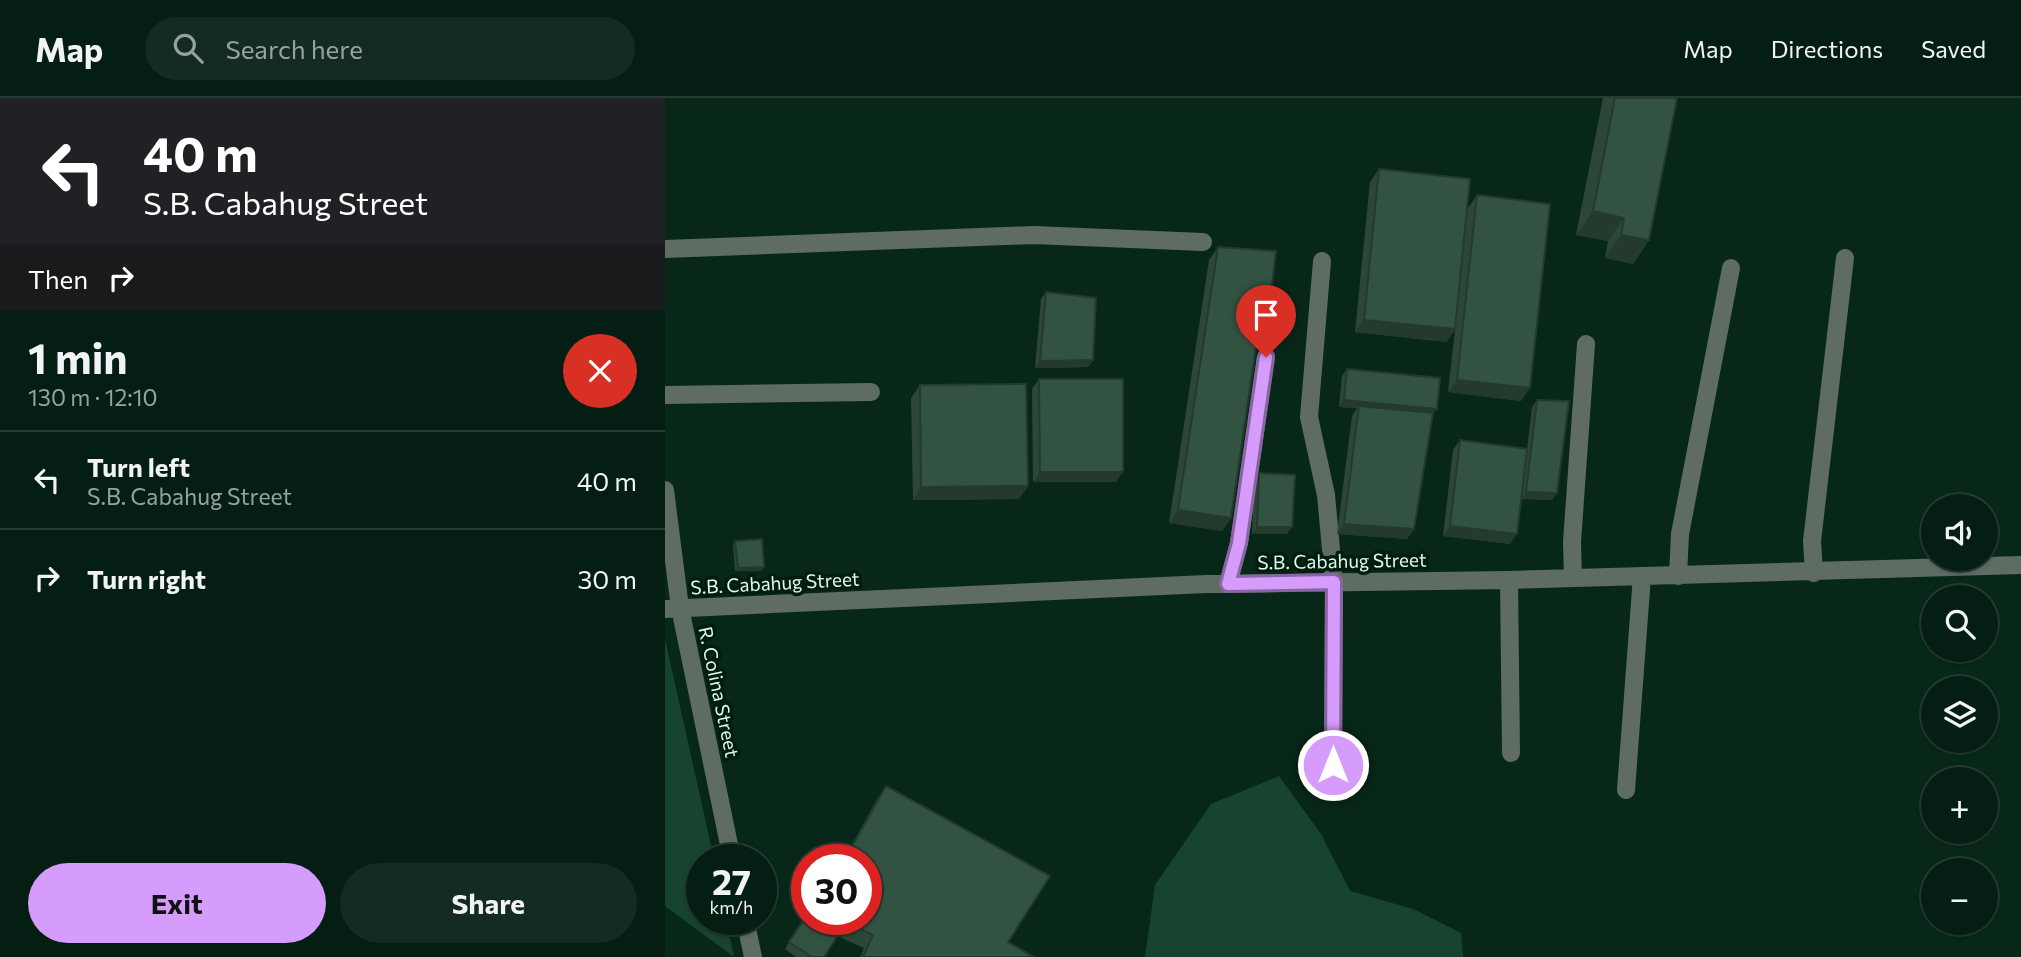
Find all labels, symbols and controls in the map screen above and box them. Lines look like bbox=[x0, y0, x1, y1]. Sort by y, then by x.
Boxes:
search box bbox=[145, 17, 635, 80]
text: Map bbox=[35, 28, 103, 69]
icon: search bbox=[169, 29, 207, 67]
text: Search here bbox=[225, 33, 363, 64]
text: Map bbox=[1683, 34, 1733, 63]
text: Directions bbox=[1771, 34, 1883, 63]
text: Saved bbox=[1921, 34, 1986, 63]
text: 40 m bbox=[143, 122, 258, 182]
icon: left bbox=[28, 126, 119, 217]
text: S.B. Cabahug Street bbox=[143, 182, 428, 222]
icon: right bbox=[102, 259, 140, 297]
text: Then bbox=[28, 263, 88, 294]
pin bbox=[1236, 285, 1296, 357]
icon: arrive bbox=[1247, 296, 1285, 334]
text: 1 min bbox=[28, 331, 128, 383]
button: close bbox=[563, 334, 637, 408]
text: 130 m · 12:10 bbox=[28, 383, 158, 411]
text: Turn left bbox=[87, 451, 190, 482]
icon: left bbox=[28, 461, 66, 499]
text: 40 m bbox=[577, 465, 637, 496]
text: S.B. Cabahug Street bbox=[87, 482, 292, 510]
map controls bbox=[1921, 494, 1998, 935]
button: sound bbox=[1921, 494, 1998, 571]
street label: S.B. Cabahug Street bbox=[1257, 548, 1427, 573]
icon: right bbox=[28, 559, 66, 597]
text: Turn right bbox=[87, 563, 206, 594]
text: 30 m bbox=[578, 563, 637, 594]
street label: S.B. Cabahug Street bbox=[690, 567, 860, 598]
button: search bbox=[1921, 585, 1998, 662]
street label: R. Colina Street bbox=[694, 624, 745, 760]
button: layers bbox=[1921, 676, 1998, 753]
position arrow bbox=[1296, 728, 1370, 802]
button: + bbox=[1921, 767, 1998, 844]
speed limit sign: 30 bbox=[791, 844, 882, 935]
button: − bbox=[1921, 858, 1998, 935]
text: 27 bbox=[712, 859, 751, 902]
button: Exit bbox=[28, 863, 326, 943]
button: Share bbox=[340, 863, 637, 943]
text: km/h bbox=[710, 896, 753, 918]

